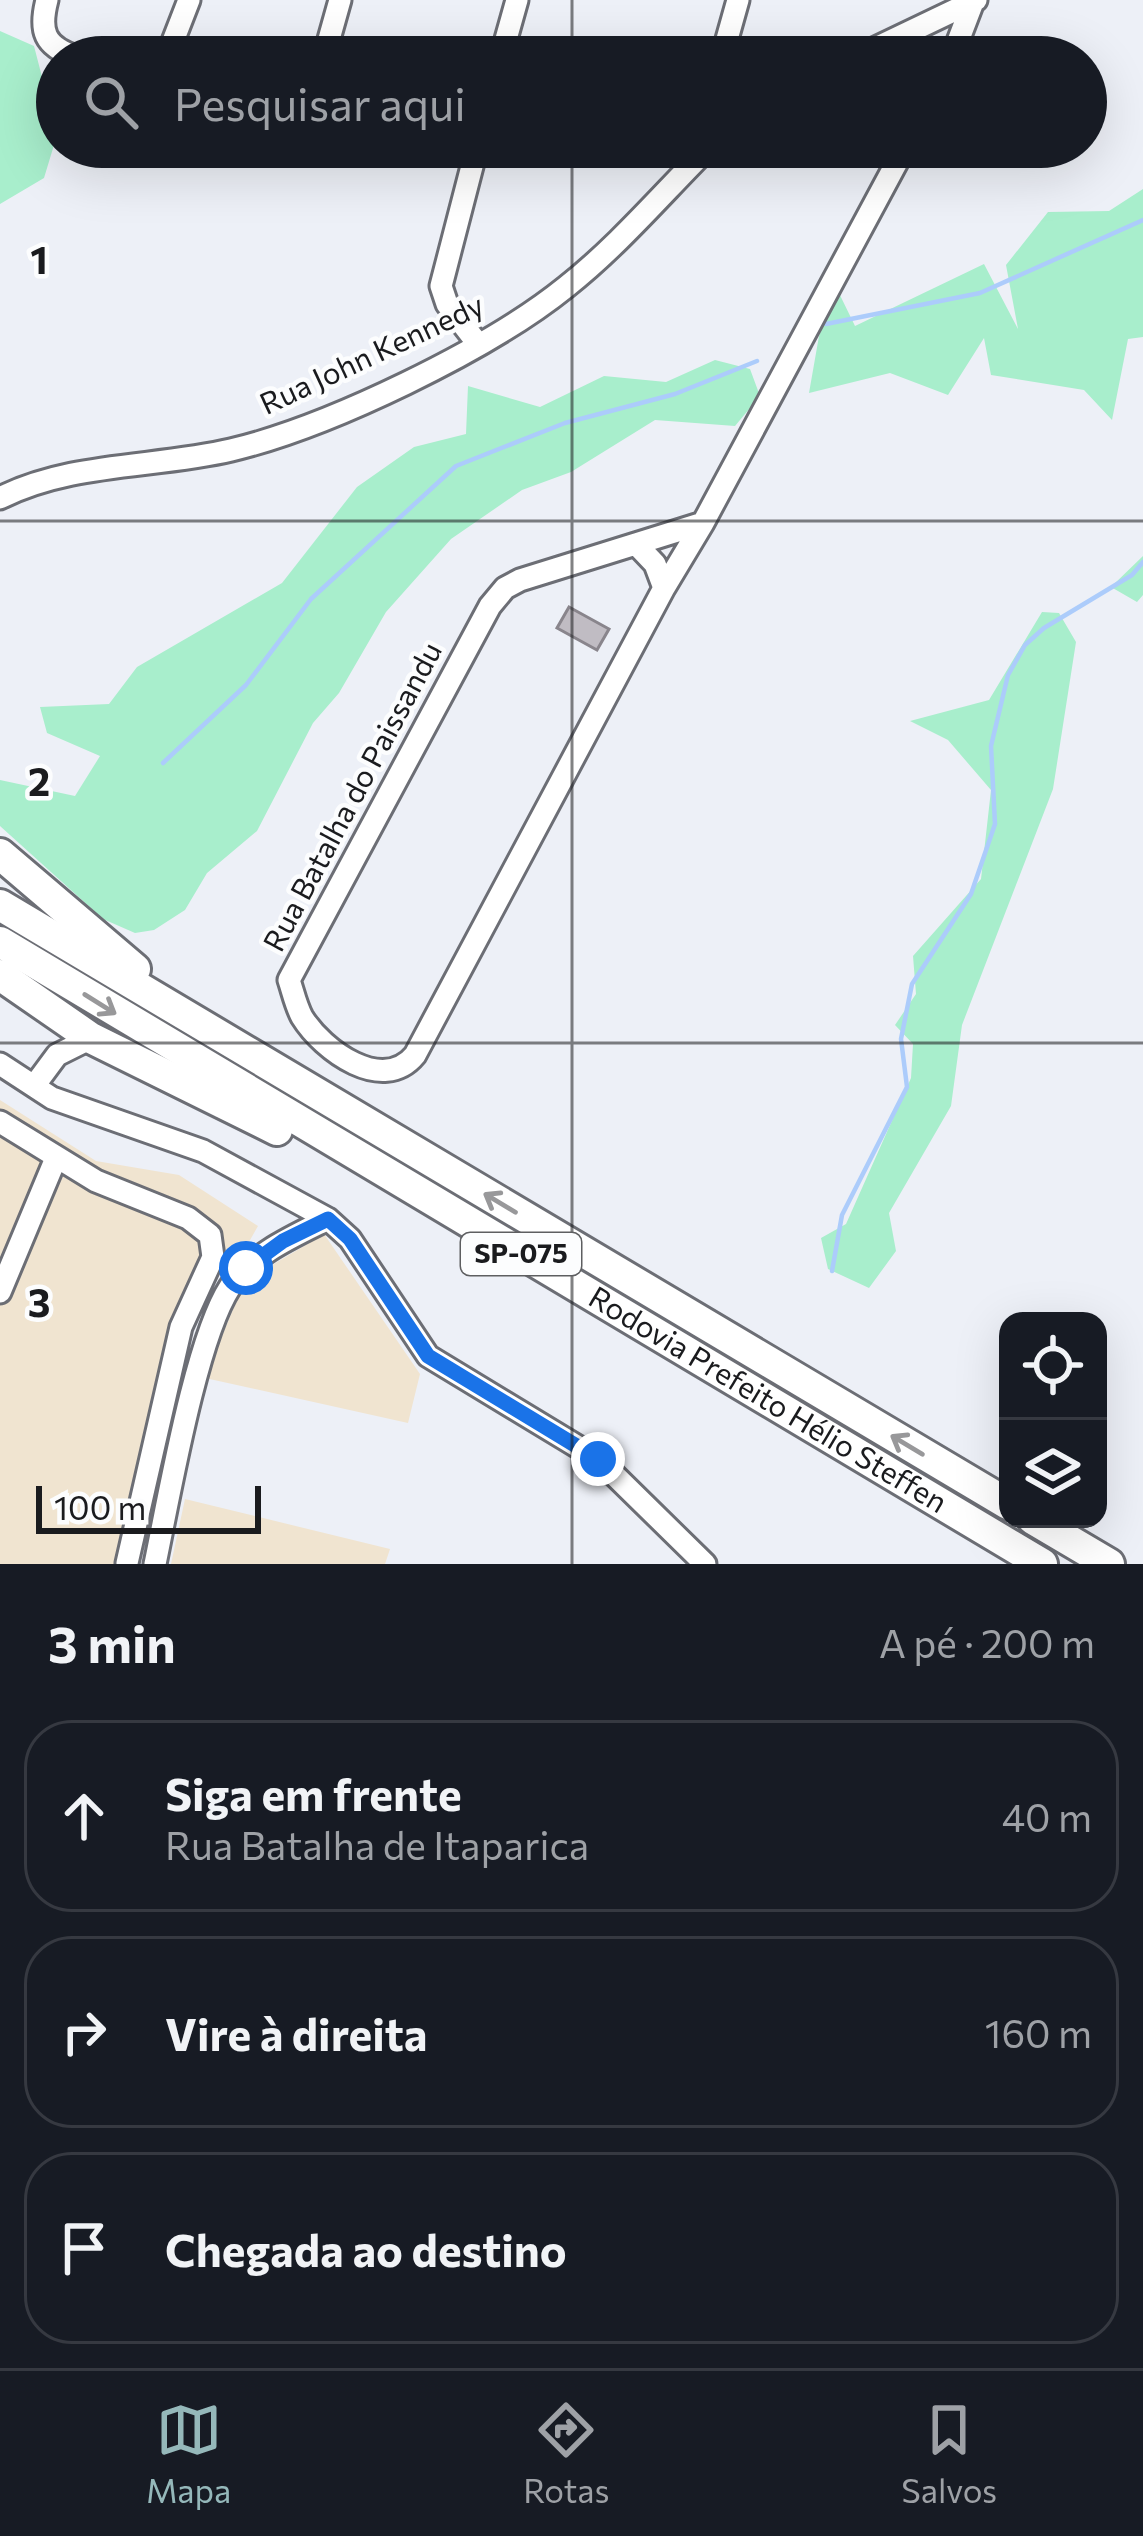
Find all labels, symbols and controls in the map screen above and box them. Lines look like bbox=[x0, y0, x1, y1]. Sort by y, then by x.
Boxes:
search box bbox=[36, 36, 1107, 168]
icon: search bbox=[78, 69, 144, 135]
text: Pesquisar aqui bbox=[174, 75, 466, 130]
text: 1 bbox=[30, 234, 48, 282]
street label: Rua John Kennedy bbox=[253, 285, 489, 421]
street label: Rua Batalha do Paissandu bbox=[254, 635, 448, 957]
text: 2 bbox=[28, 756, 50, 804]
one-way arrow bbox=[82, 992, 116, 1016]
one-way arrow bbox=[484, 1191, 518, 1215]
road number: SP-075 bbox=[461, 1233, 581, 1275]
route start bbox=[219, 1241, 273, 1295]
text: 3 bbox=[28, 1277, 50, 1325]
street label: Rodovia Prefeito Hélio Steffen bbox=[583, 1277, 955, 1519]
map controls bbox=[999, 1312, 1107, 1528]
button: locate bbox=[999, 1312, 1107, 1420]
button: layers bbox=[999, 1420, 1107, 1528]
route end bbox=[571, 1432, 625, 1486]
one-way arrow bbox=[891, 1433, 925, 1457]
scale bar bbox=[36, 1480, 261, 1533]
text: 100 m bbox=[54, 1486, 146, 1527]
text: 3 min bbox=[48, 1611, 176, 1674]
text: A pé · 200 m bbox=[879, 1618, 1095, 1666]
text: Siga em frente bbox=[165, 1765, 462, 1820]
icon: ahead bbox=[51, 1783, 117, 1849]
text: 40 m bbox=[1002, 1792, 1092, 1840]
text: Rua Batalha de Itaparica bbox=[165, 1820, 589, 1868]
icon: right bbox=[51, 1999, 117, 2065]
text: Vire à direita bbox=[165, 2005, 428, 2060]
text: 160 m bbox=[985, 2008, 1092, 2056]
icon: arrive bbox=[51, 2215, 117, 2281]
text: Chegada ao destino bbox=[165, 2221, 567, 2276]
tab: Mapa bbox=[146, 2397, 231, 2510]
tab: Rotas bbox=[523, 2397, 609, 2510]
tab: Salvos bbox=[901, 2397, 997, 2510]

